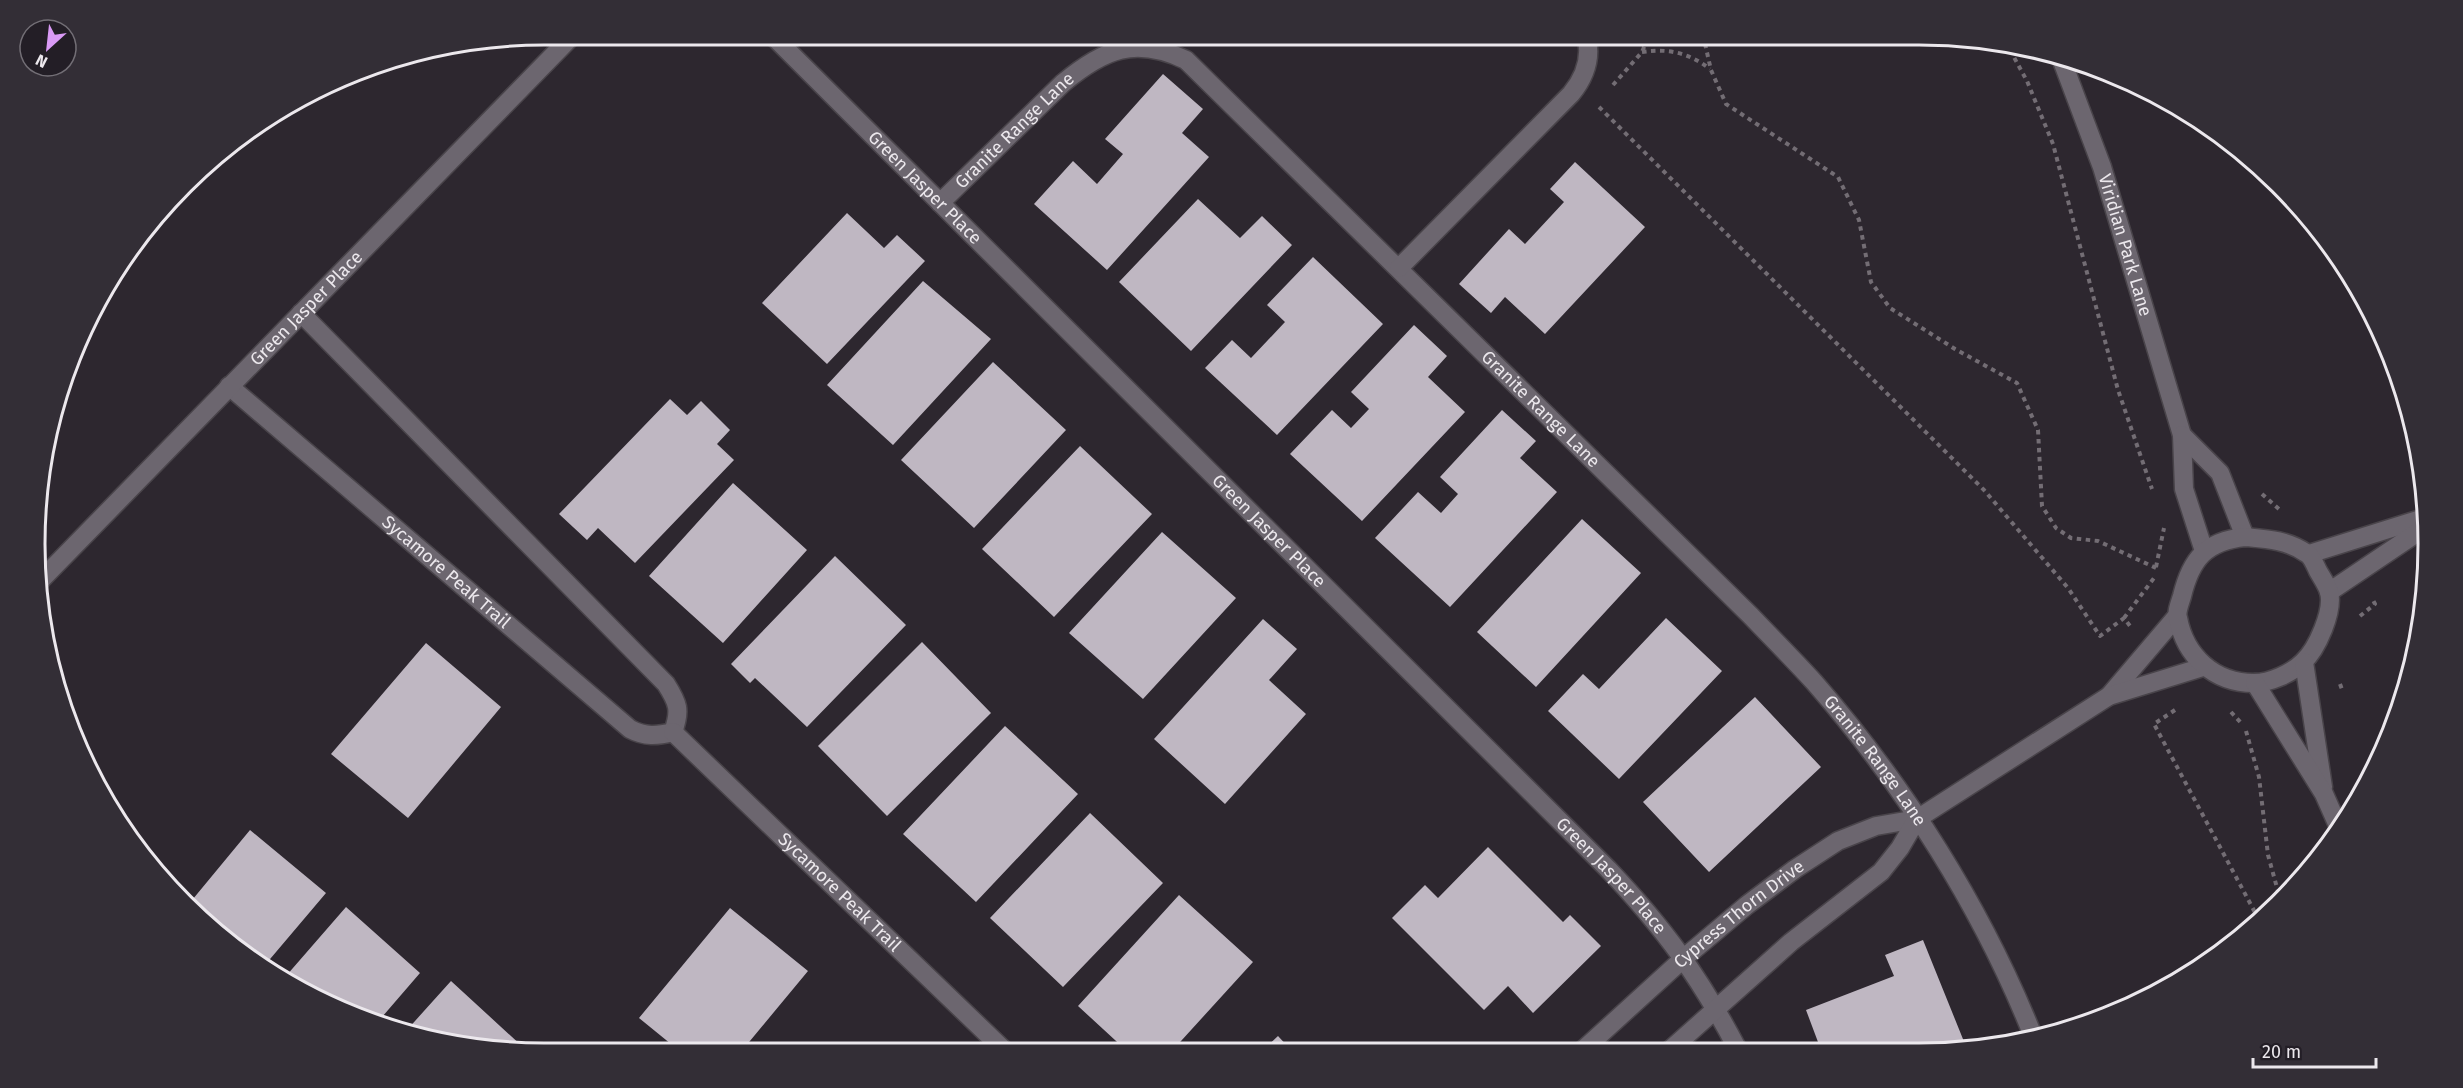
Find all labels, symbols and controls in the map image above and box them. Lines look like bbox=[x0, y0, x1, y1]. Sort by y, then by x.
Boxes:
north arrow bbox=[18, 18, 78, 78]
text: N bbox=[32, 50, 50, 72]
street label: Granite Range Lane bbox=[950, 67, 1079, 193]
street label: Green Jasper Place bbox=[863, 126, 986, 249]
street label: Viridian Park Lane bbox=[2094, 171, 2157, 319]
street label: Green Jasper Place bbox=[245, 246, 367, 370]
street label: Granite Range Lane bbox=[1477, 346, 1605, 472]
street label: Green Jasper Place bbox=[1207, 469, 1331, 592]
street label: Sycamore Peak Trail bbox=[378, 511, 515, 633]
street label: Granite Range Lane bbox=[1819, 691, 1931, 830]
street label: Green Jasper Place bbox=[1552, 813, 1671, 938]
street label: Sycamore Peak Trail bbox=[773, 828, 906, 956]
street label: Cypress Thorn Drive bbox=[1669, 855, 1808, 973]
scale bar bbox=[2253, 1031, 2376, 1069]
text: 20 m bbox=[2262, 1041, 2301, 1063]

